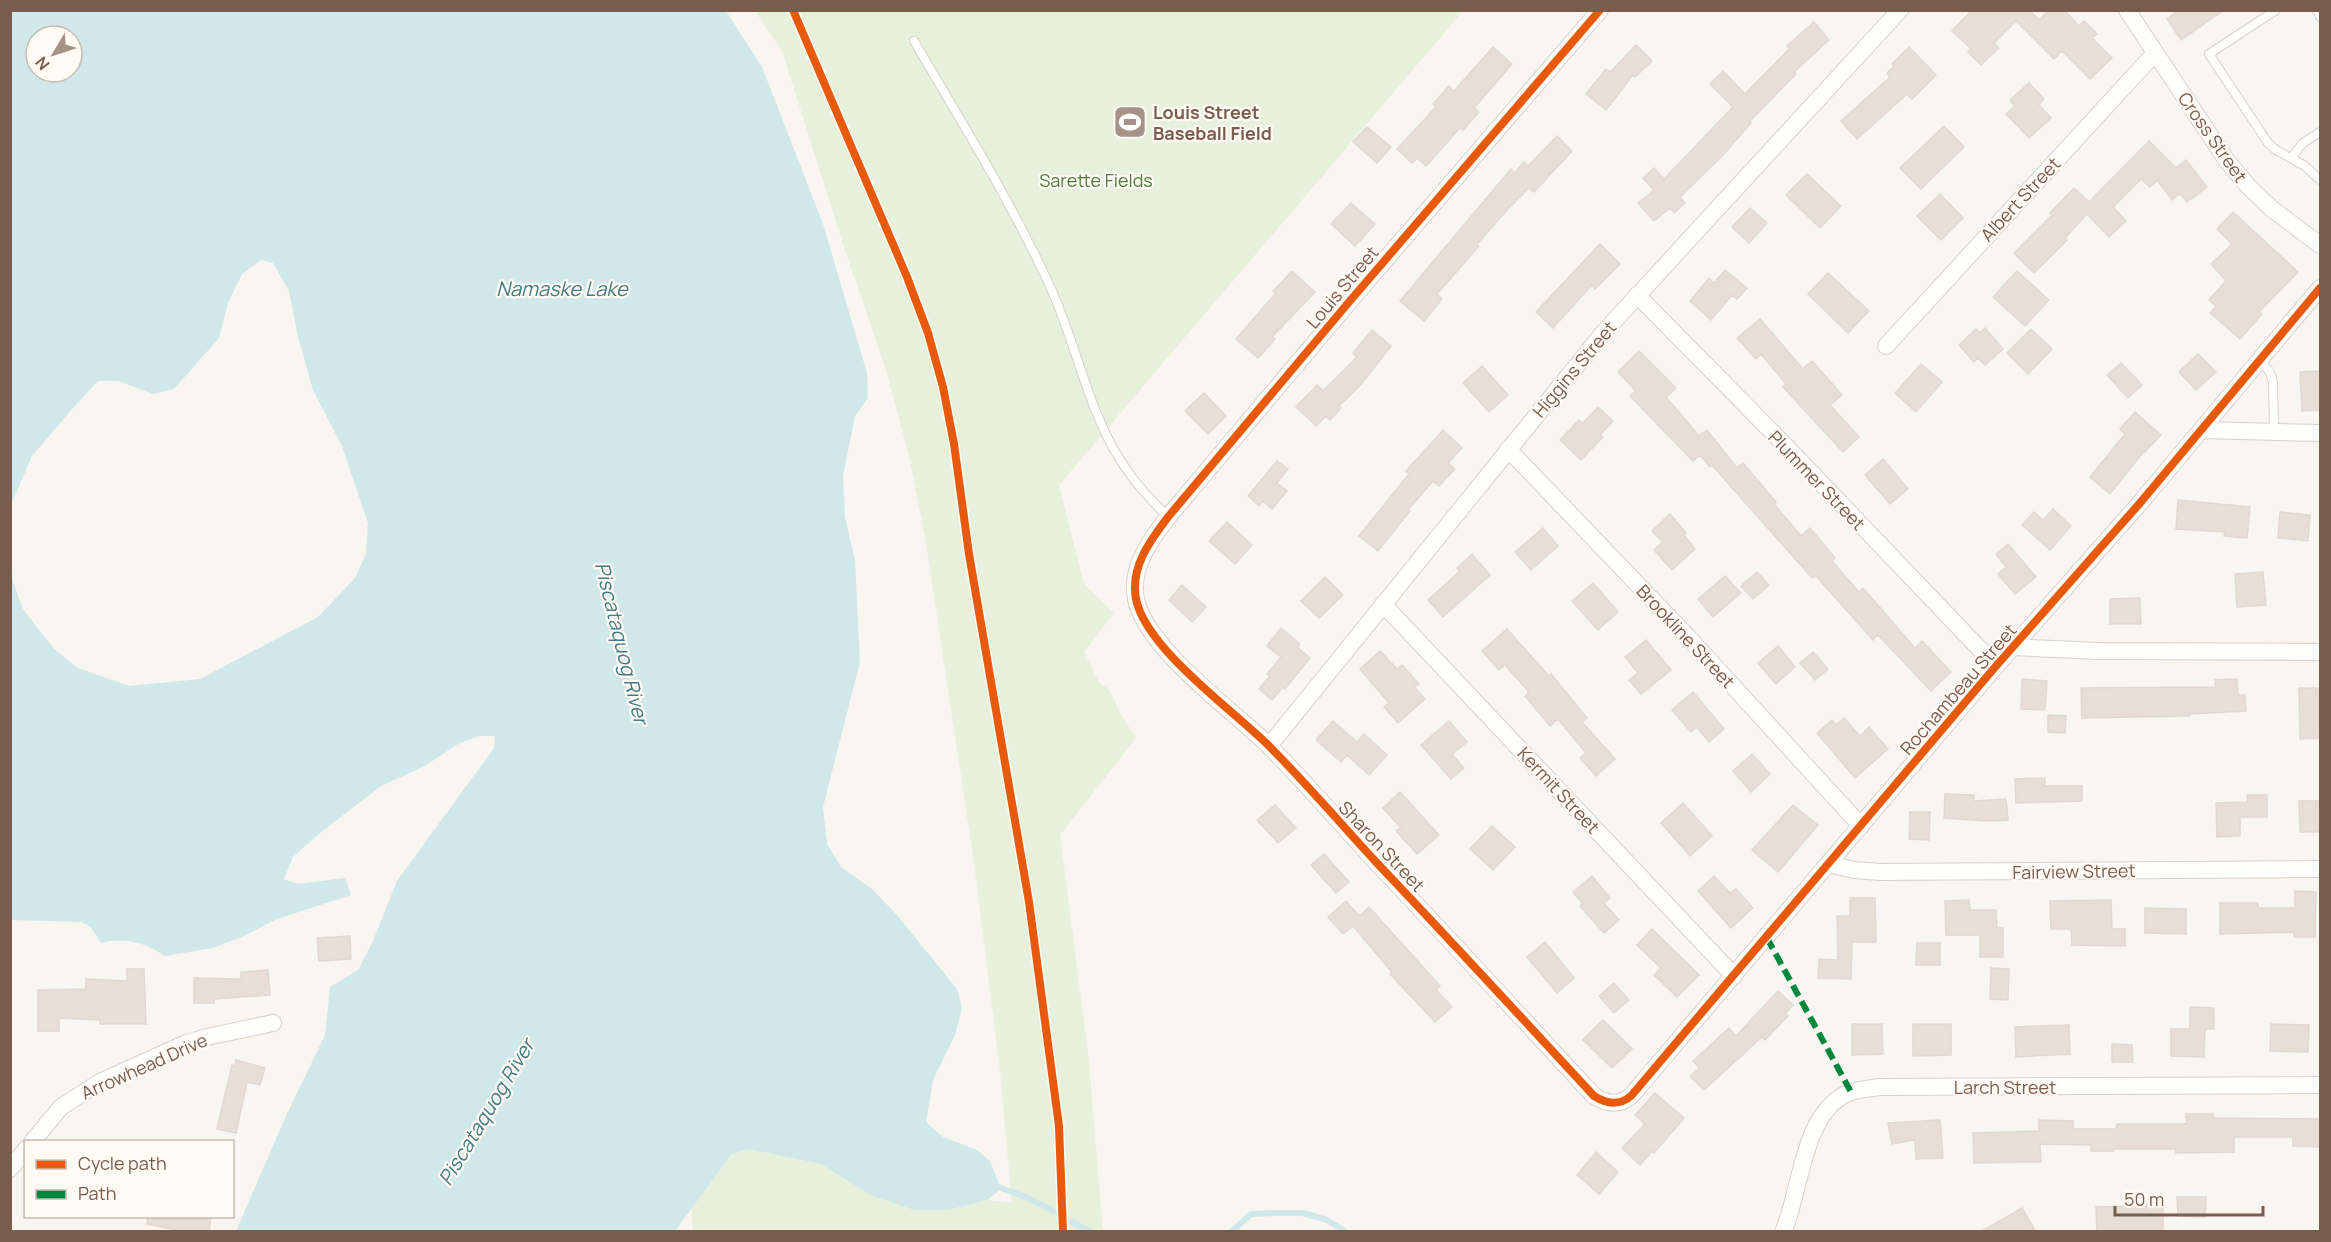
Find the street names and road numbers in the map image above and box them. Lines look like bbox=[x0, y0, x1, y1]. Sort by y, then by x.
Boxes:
street label: Cross Street bbox=[2173, 87, 2253, 187]
street label: Albert Street bbox=[1975, 152, 2065, 246]
street label: Louis Street bbox=[1300, 241, 1384, 333]
street label: Higgins Street bbox=[1527, 316, 1621, 422]
street label: Plummer Street bbox=[1763, 425, 1871, 535]
street label: Brookline Street bbox=[1632, 579, 1740, 693]
street label: Rochambeau Street bbox=[1894, 618, 2022, 760]
street label: Kermit Street bbox=[1513, 742, 1605, 838]
street label: Sharon Street bbox=[1334, 795, 1430, 897]
street label: Fairview Street bbox=[2012, 858, 2136, 884]
street label: Arrowhead Drive bbox=[77, 1027, 211, 1105]
street label: Larch Street bbox=[1954, 1075, 2056, 1099]

